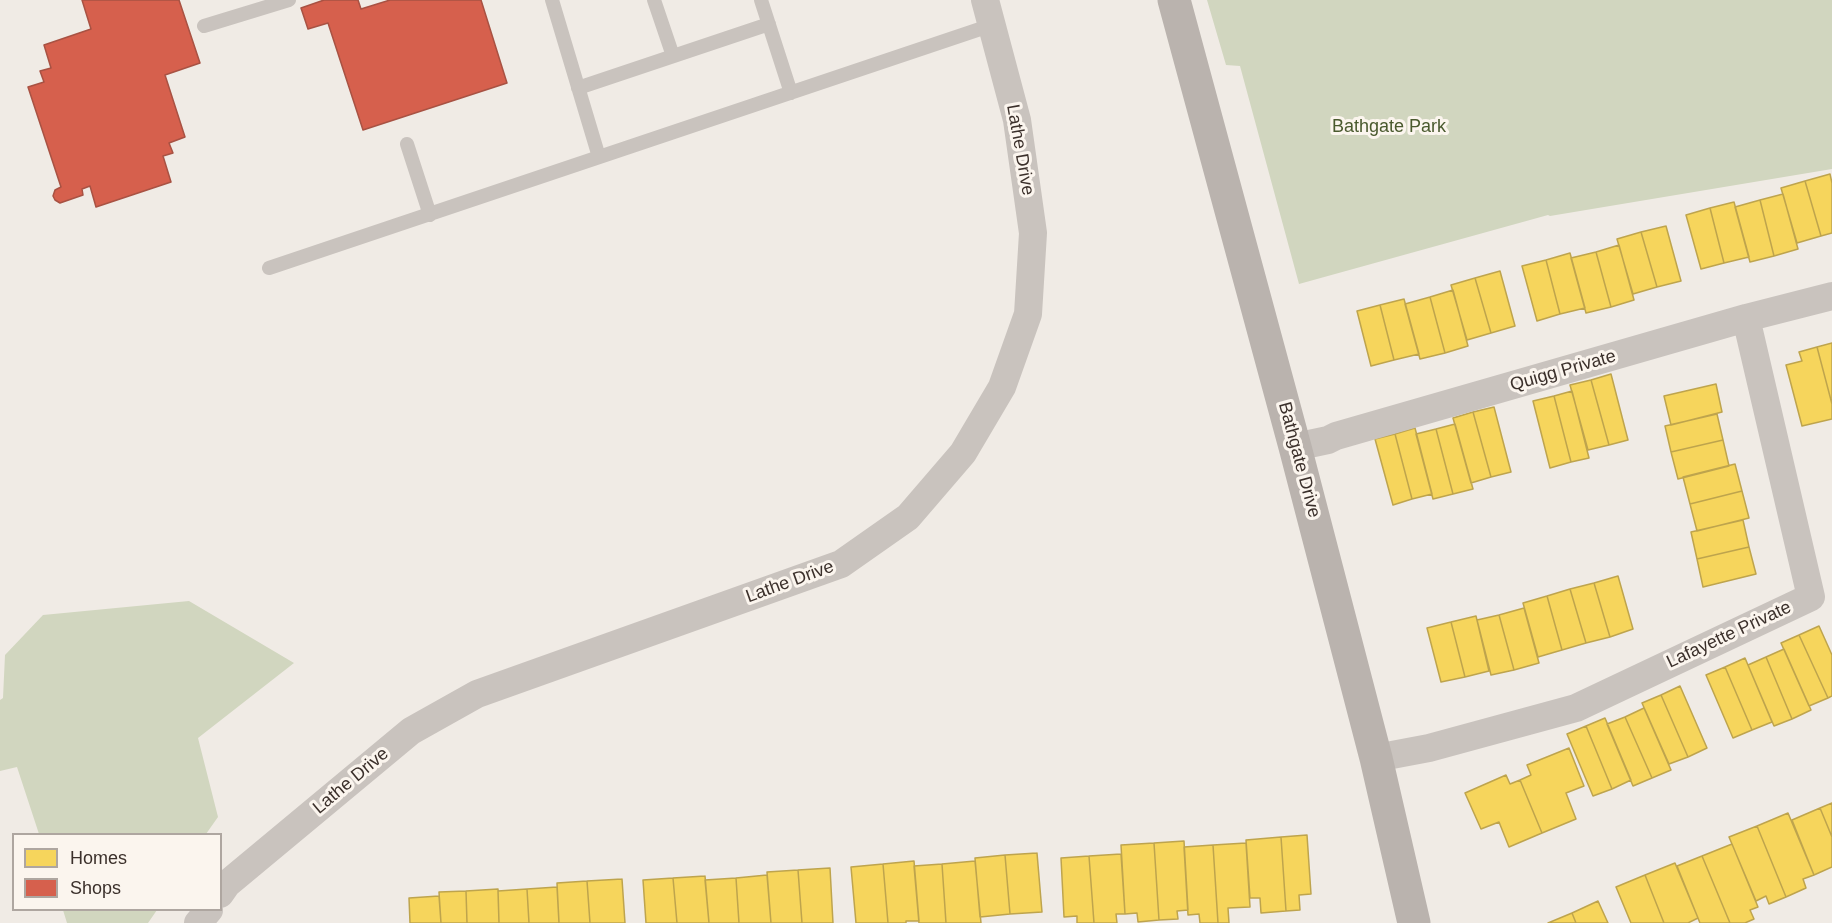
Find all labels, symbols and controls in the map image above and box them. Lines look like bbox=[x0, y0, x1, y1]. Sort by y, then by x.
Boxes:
street label: Lathe Drive bbox=[1001, 103, 1039, 197]
park label: Bathgate Park bbox=[1332, 116, 1446, 138]
street label: Quigg Private bbox=[1508, 346, 1618, 396]
street label: Bathgate Drive bbox=[1273, 400, 1325, 520]
street label: Lathe Drive bbox=[743, 556, 837, 608]
street label: Lafayette Private bbox=[1663, 597, 1795, 673]
street label: Lathe Drive bbox=[309, 743, 393, 819]
legend bbox=[12, 833, 222, 911]
text: Homes bbox=[70, 848, 127, 868]
text: Shops bbox=[70, 878, 121, 898]

